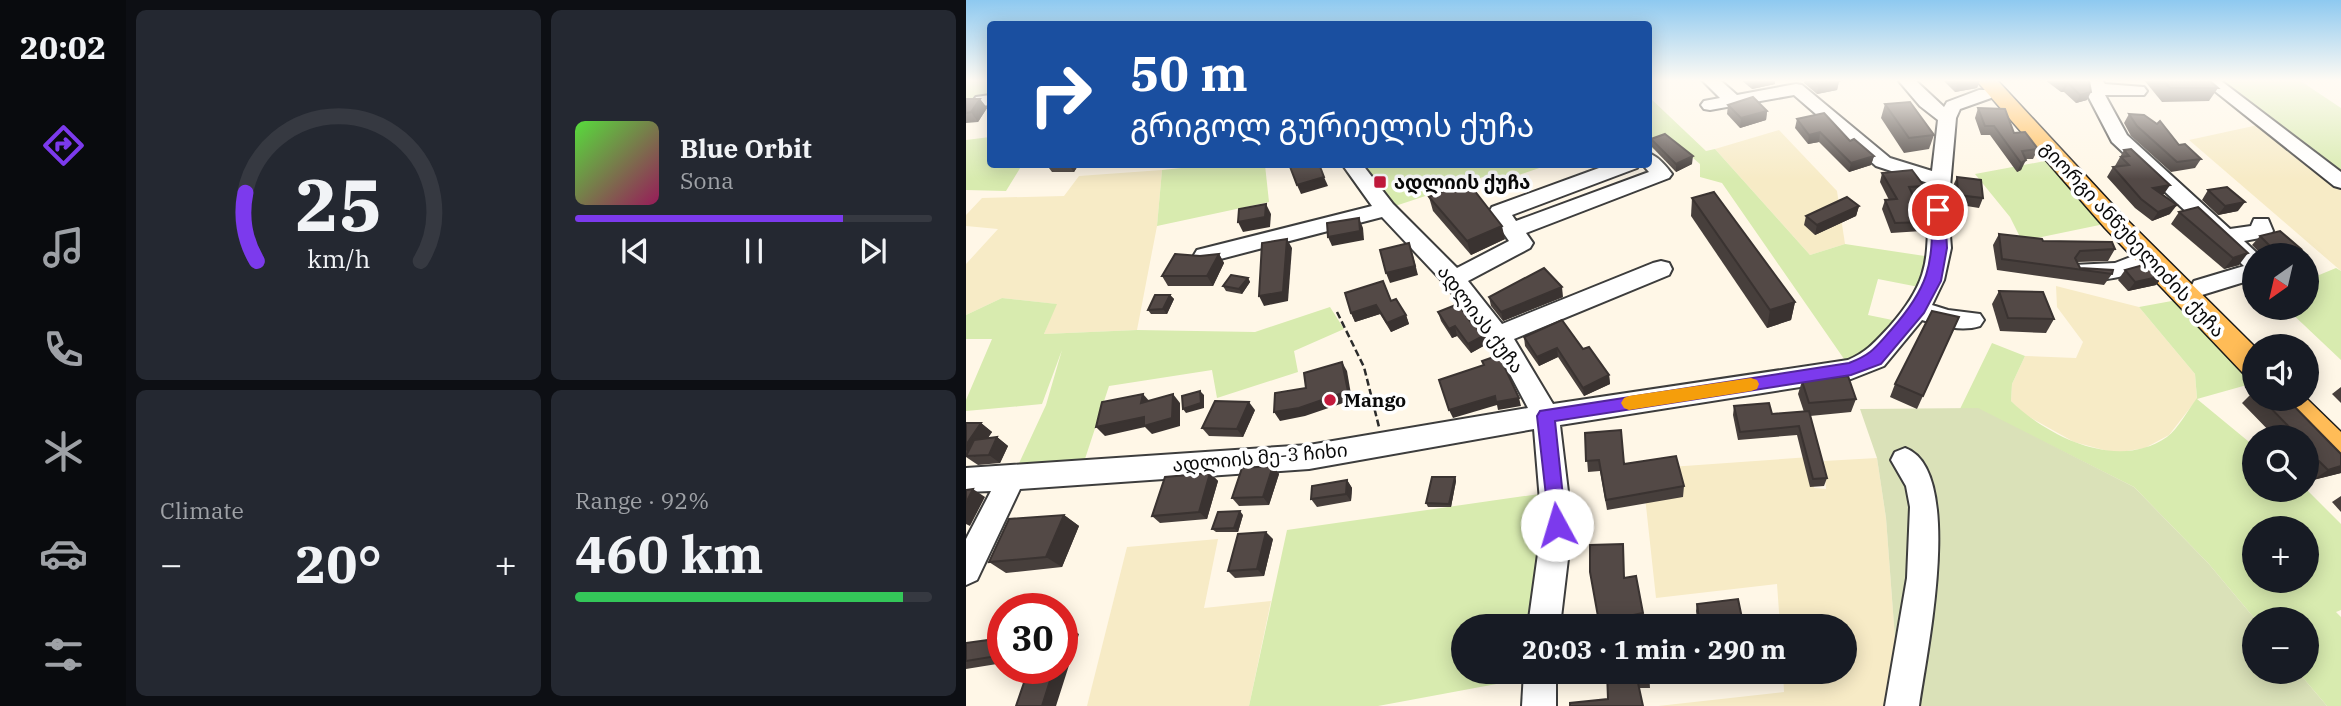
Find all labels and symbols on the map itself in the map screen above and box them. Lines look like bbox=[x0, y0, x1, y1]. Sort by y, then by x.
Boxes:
street label: გიორგი ანწუხელიძის ქუჩა bbox=[2035, 136, 2230, 343]
place label: ადლიის ქუჩა bbox=[1394, 170, 1530, 195]
marker: ადლიის ქუჩა bbox=[1372, 174, 1388, 190]
pin bbox=[1908, 180, 1968, 240]
north arrow bbox=[2242, 243, 2319, 320]
street label: ადლიას ქუჩა bbox=[1432, 260, 1530, 379]
place label: Mango bbox=[1344, 388, 1406, 412]
marker: Mango bbox=[1322, 392, 1338, 408]
street label: ადლიის მე-3 ჩიხი bbox=[1171, 437, 1349, 478]
position arrow bbox=[1520, 488, 1594, 562]
speed limit sign: 30 bbox=[987, 593, 1078, 684]

